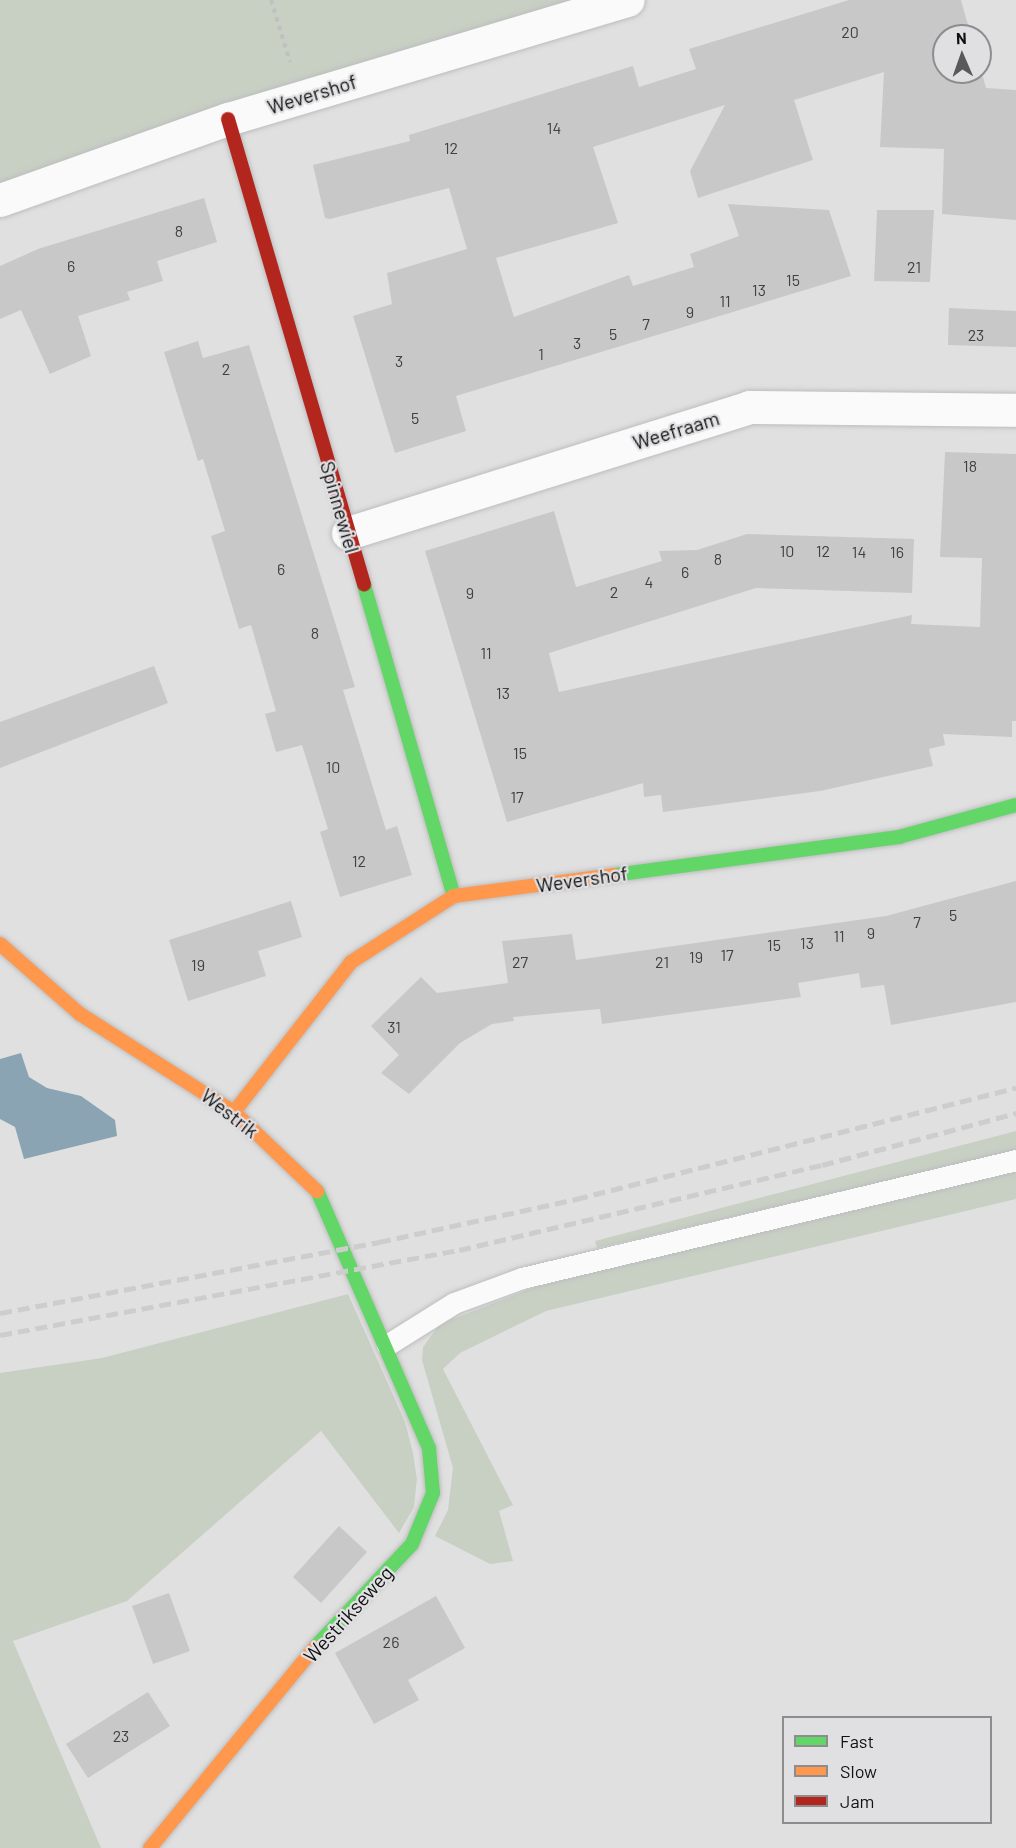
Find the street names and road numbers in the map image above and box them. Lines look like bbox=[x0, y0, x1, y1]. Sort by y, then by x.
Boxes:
street label: Wevershof bbox=[264, 69, 360, 119]
street label: Weefraam bbox=[630, 405, 722, 455]
street label: Spinnewiel bbox=[315, 458, 365, 556]
street label: Wevershof bbox=[535, 861, 629, 897]
street label: Westrik bbox=[196, 1083, 264, 1143]
street label: Westrikseweg bbox=[298, 1561, 398, 1667]

